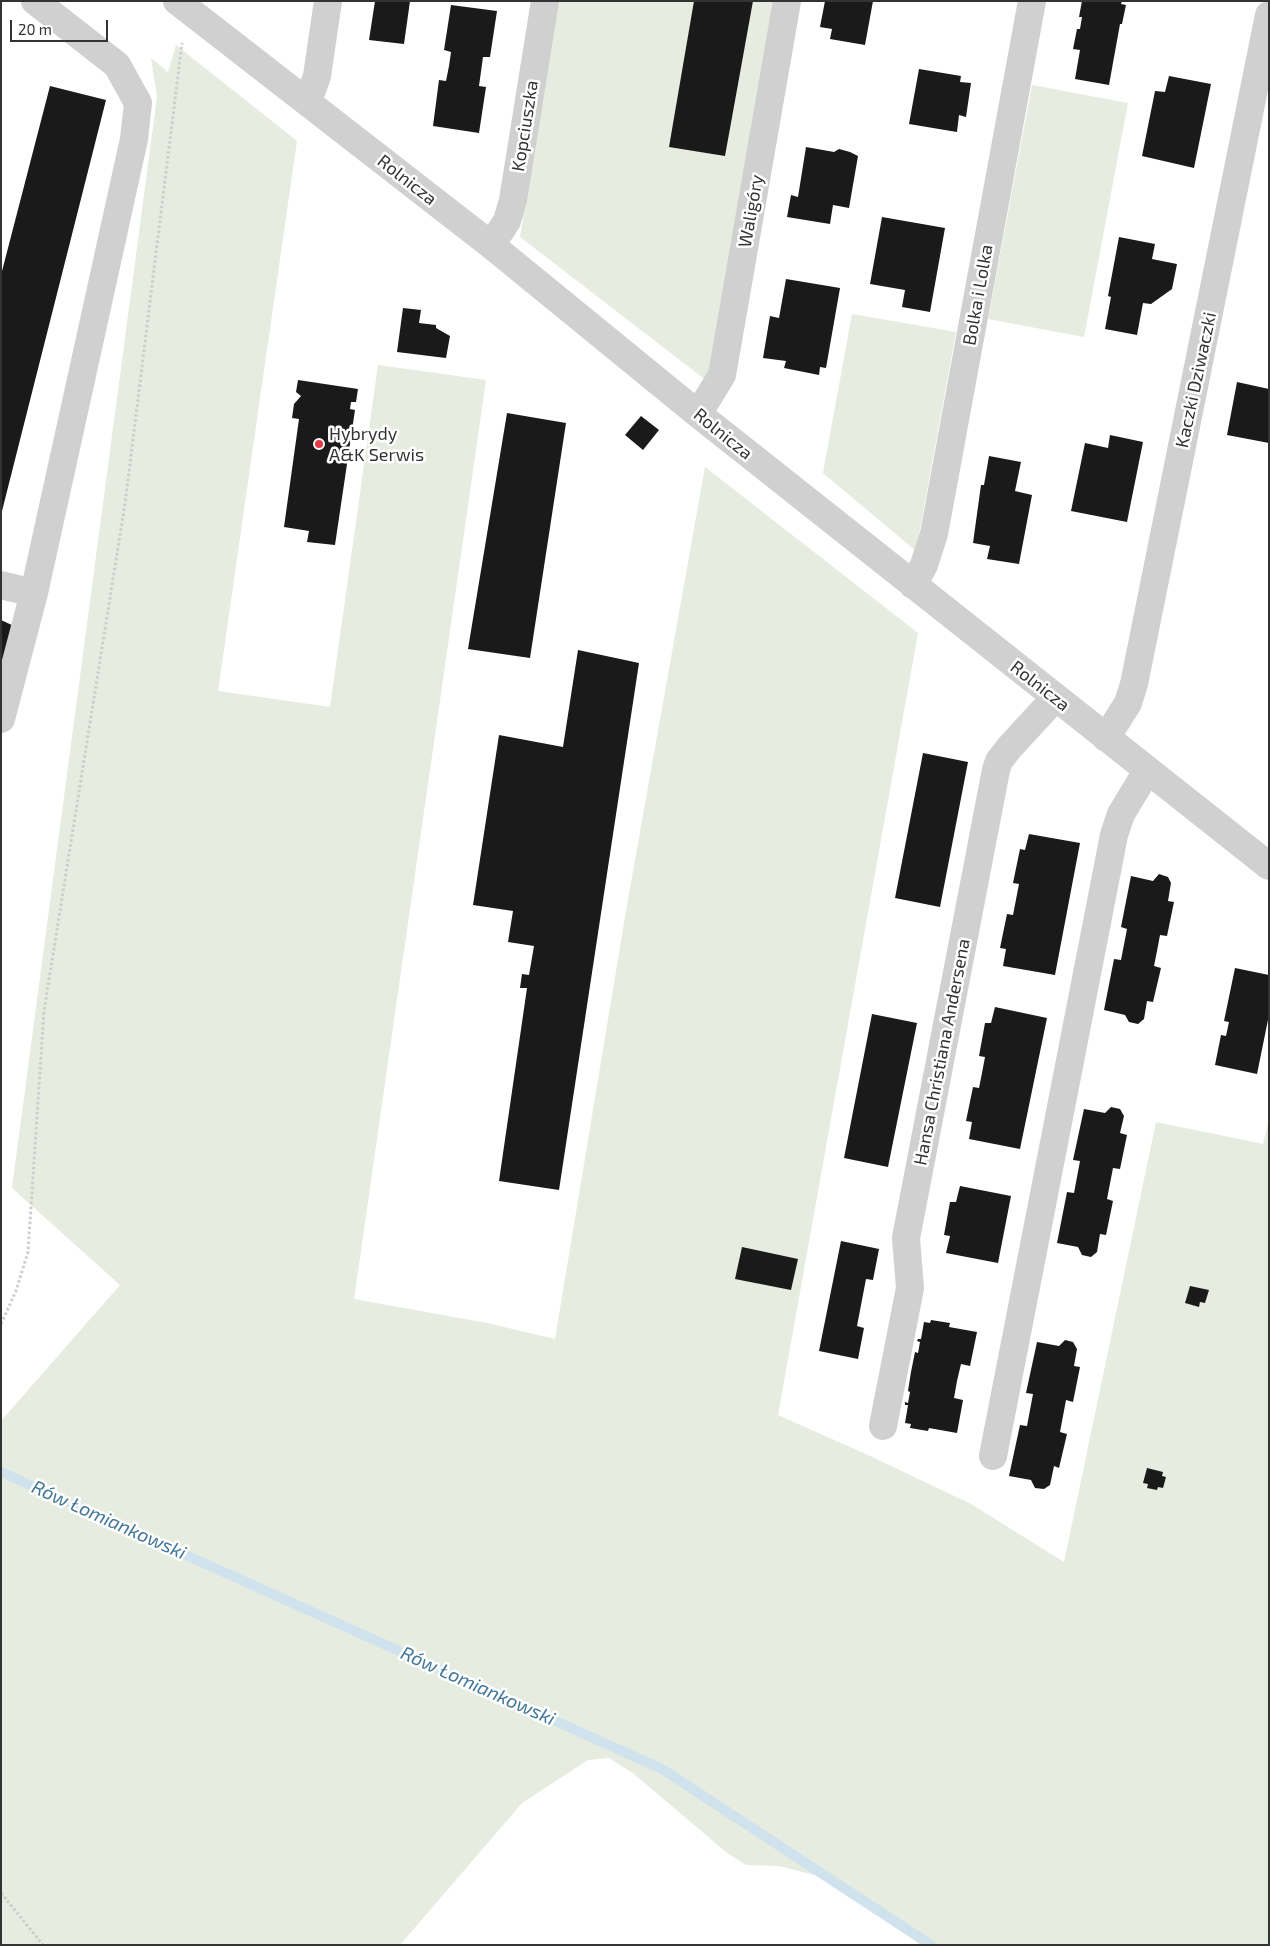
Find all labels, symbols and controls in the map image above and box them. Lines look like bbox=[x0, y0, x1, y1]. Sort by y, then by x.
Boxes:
scale bar bbox=[12, 10, 110, 42]
text: 20 m bbox=[18, 20, 52, 38]
street label: Kopciuszka bbox=[507, 79, 543, 173]
street label: Rolnicza bbox=[373, 150, 441, 210]
street label: Waligóry bbox=[734, 173, 768, 249]
street label: Bolka i Lolka bbox=[958, 243, 998, 347]
street label: Kaczki Dziwaczki bbox=[1171, 310, 1221, 450]
street label: Rolnicza bbox=[689, 404, 757, 464]
place label: Hybrydy A&K Serwis bbox=[329, 423, 424, 466]
marker: Hybrydy A&K Serwis bbox=[313, 438, 325, 450]
street label: Rolnicza bbox=[1006, 656, 1074, 716]
street label: Hansa Christiana Andersena bbox=[909, 937, 975, 1167]
water label: Rów Łomiankowski bbox=[28, 1476, 190, 1564]
water label: Rów Łomiankowski bbox=[397, 1642, 559, 1730]

